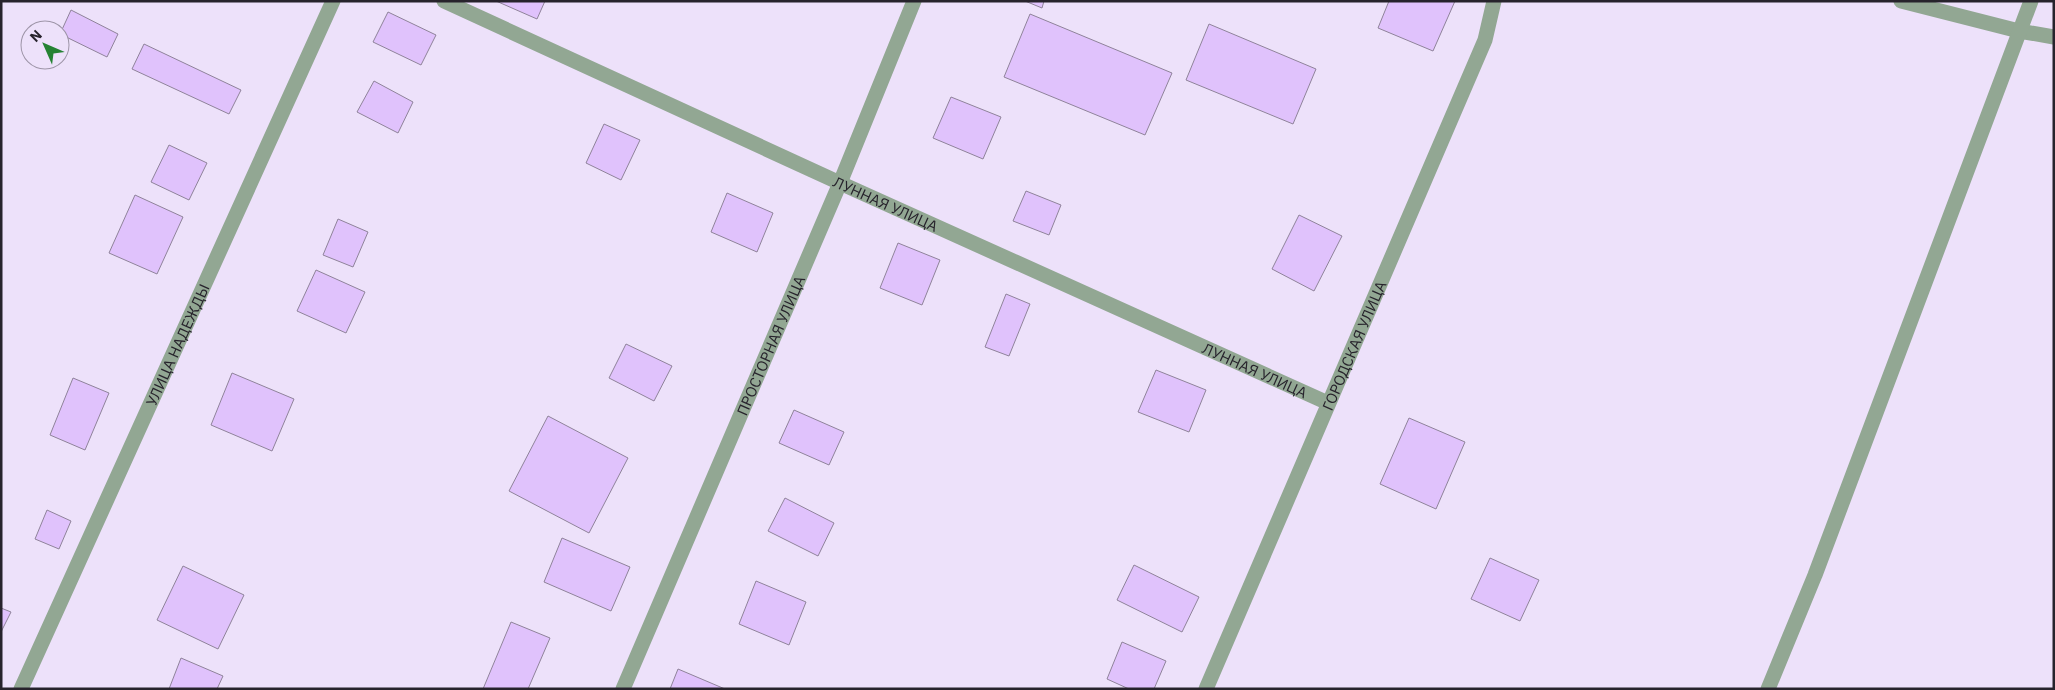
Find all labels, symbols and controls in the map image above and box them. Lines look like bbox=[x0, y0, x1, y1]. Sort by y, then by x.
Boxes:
north arrow bbox=[20, 20, 70, 70]
text: N bbox=[26, 26, 46, 46]
street label: ЛУННАЯ УЛИЦА bbox=[830, 172, 941, 236]
street label: ПРОСТОРНАЯ УЛИЦА bbox=[732, 272, 809, 418]
street label: ГОРОДСКАЯ УЛИЦА bbox=[1317, 277, 1390, 413]
street label: УЛИЦА НАДЕЖДЫ bbox=[141, 281, 213, 409]
street label: ЛУННАЯ УЛИЦА bbox=[1200, 338, 1311, 402]

